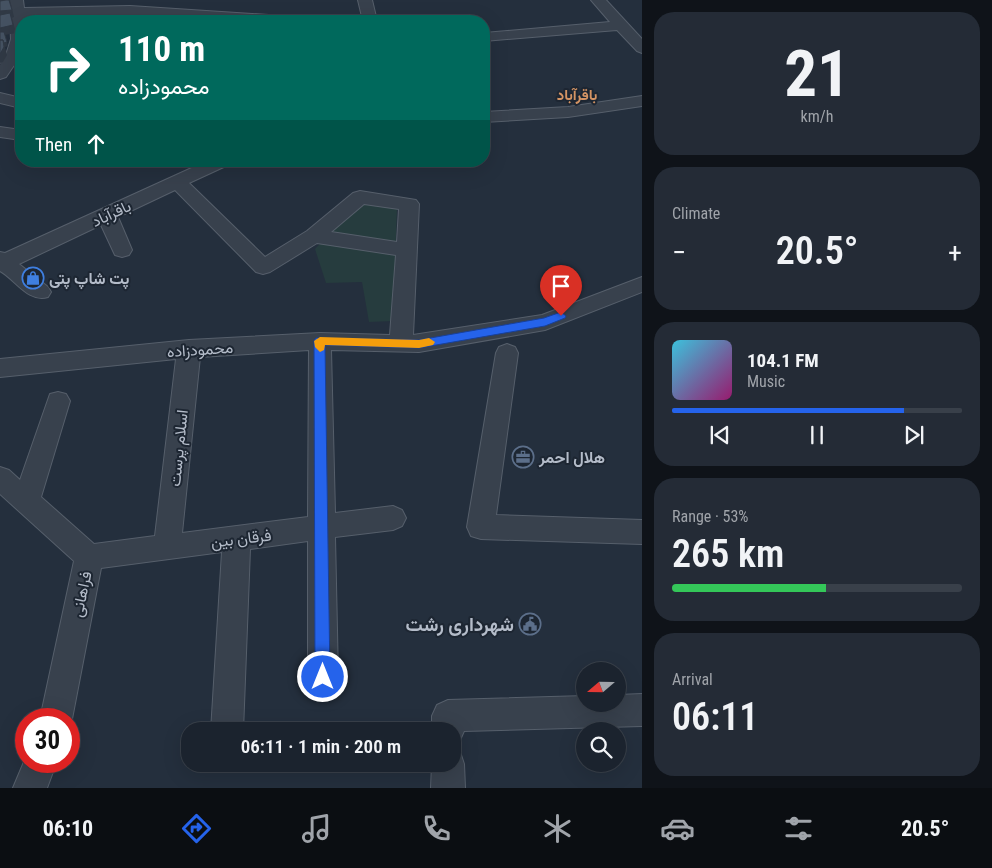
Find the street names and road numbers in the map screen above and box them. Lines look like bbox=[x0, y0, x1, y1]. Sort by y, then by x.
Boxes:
street label: باقرآباد bbox=[88, 196, 134, 232]
street label: محمودزاده bbox=[166, 338, 234, 362]
street label: اسلام پرست bbox=[165, 409, 194, 488]
street label: فرقان بین bbox=[210, 525, 273, 553]
street label: فراهانی bbox=[67, 569, 97, 619]

